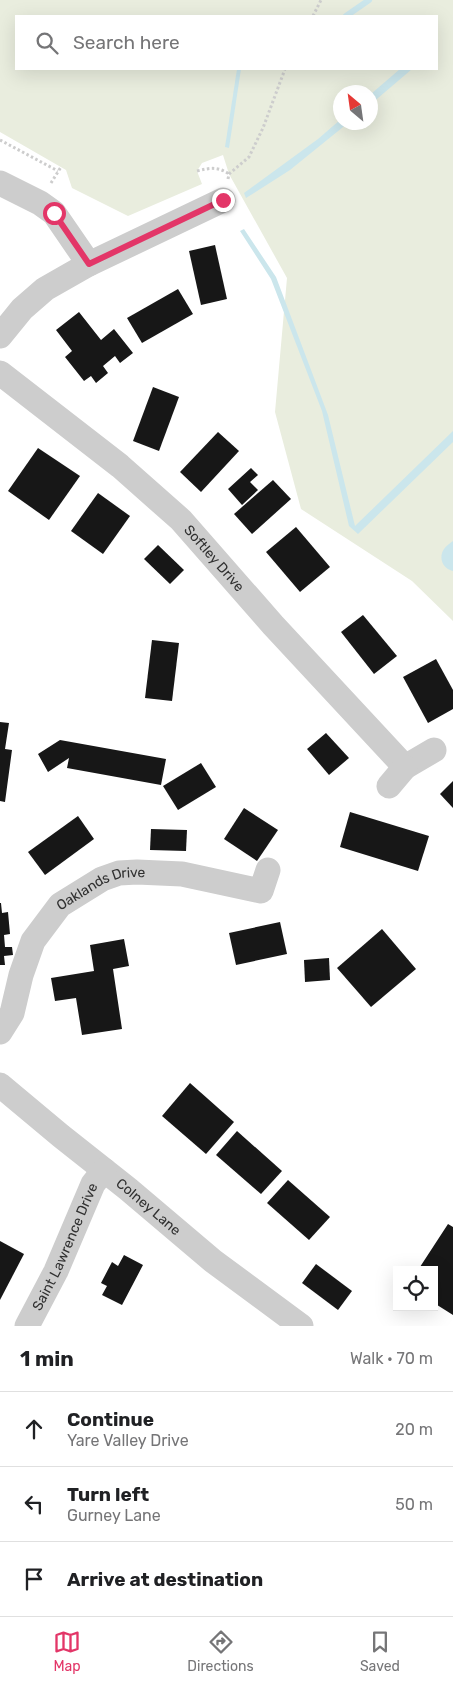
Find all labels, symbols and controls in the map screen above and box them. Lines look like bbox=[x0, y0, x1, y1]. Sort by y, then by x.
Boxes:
search box bbox=[15, 15, 438, 70]
icon: search bbox=[33, 29, 61, 57]
text: Search here bbox=[73, 31, 180, 54]
north arrow bbox=[333, 85, 378, 130]
route end bbox=[212, 189, 235, 212]
route start bbox=[43, 202, 66, 225]
street label: Softley Drive bbox=[181, 521, 248, 595]
street label: Oaklands Drive bbox=[53, 863, 146, 914]
street label: Colney Lane bbox=[113, 1174, 185, 1239]
street label: Saint Lawrence Drive bbox=[28, 1180, 101, 1313]
map controls bbox=[393, 1266, 438, 1311]
button: locate bbox=[393, 1266, 438, 1311]
text: 1 min bbox=[20, 1346, 74, 1371]
text: Walk · 70 m bbox=[350, 1349, 433, 1368]
text: Continue bbox=[67, 1408, 154, 1431]
icon: ahead bbox=[20, 1415, 48, 1443]
text: 20 m bbox=[395, 1420, 433, 1439]
text: Yare Valley Drive bbox=[67, 1431, 189, 1450]
text: Turn left bbox=[67, 1483, 149, 1506]
icon: left bbox=[20, 1490, 48, 1518]
text: 50 m bbox=[395, 1495, 433, 1514]
text: Gurney Lane bbox=[67, 1506, 161, 1525]
icon: arrive bbox=[20, 1565, 48, 1593]
text: Arrive at destination bbox=[67, 1568, 263, 1591]
tab: Map bbox=[53, 1628, 81, 1675]
tab: Directions bbox=[187, 1628, 254, 1675]
tab: Saved bbox=[360, 1628, 400, 1675]

